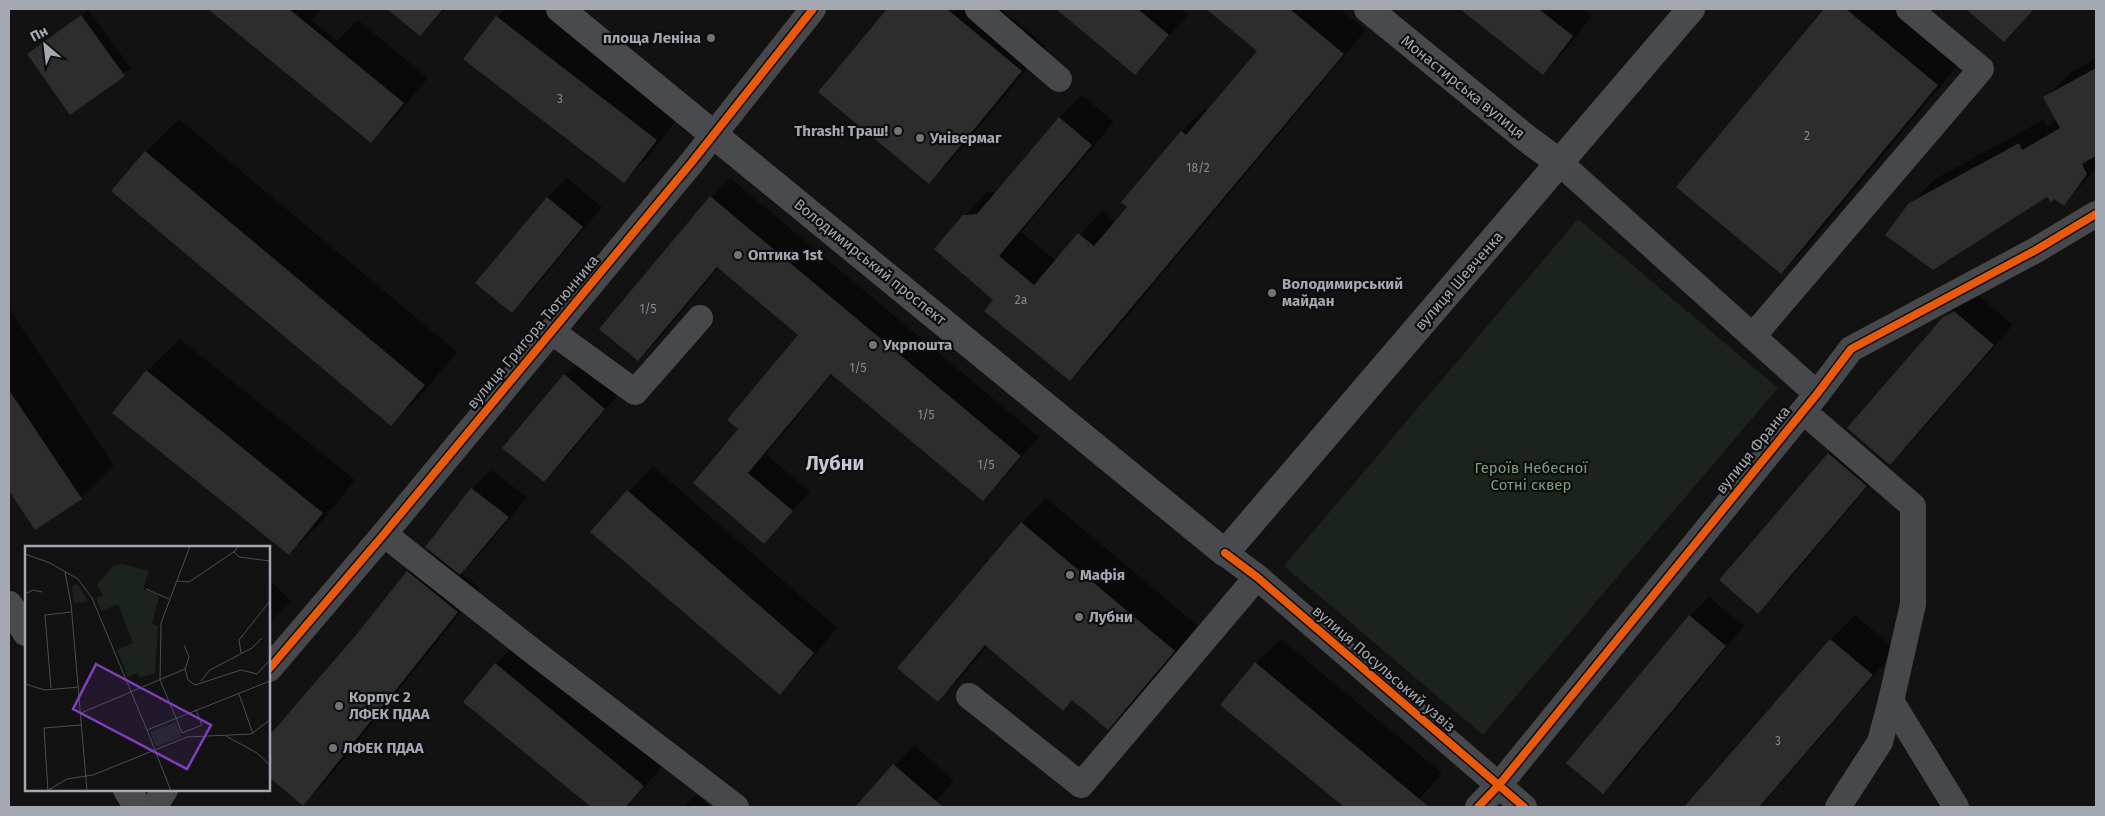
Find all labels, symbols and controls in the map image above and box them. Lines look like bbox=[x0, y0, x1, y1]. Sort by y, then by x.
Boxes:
north arrow bbox=[20, 20, 70, 70]
text: Пн bbox=[27, 22, 51, 46]
place label: площа Леніна bbox=[603, 29, 701, 47]
marker: площа Леніна bbox=[705, 32, 717, 44]
street label: Монастирська вулиця bbox=[1397, 32, 1529, 142]
house number: 3 bbox=[557, 92, 563, 106]
place label: Thrash! Траш! bbox=[794, 122, 888, 140]
marker: Thrash! Траш! bbox=[892, 125, 904, 137]
place label: Універмаг bbox=[929, 129, 1002, 147]
house number: 2 bbox=[1804, 129, 1810, 143]
marker: Універмаг bbox=[914, 132, 926, 144]
house number: 18/2 bbox=[1186, 161, 1210, 175]
street label: Володимирський проспект bbox=[790, 195, 950, 329]
street label: вулиця Шевченка bbox=[1411, 228, 1507, 334]
place label: Оптика 1st bbox=[748, 246, 823, 264]
marker: Оптика 1st bbox=[732, 249, 744, 261]
street label: вулиця Григора Тютюнника bbox=[463, 251, 603, 413]
place label: Володимирський майдан bbox=[1282, 275, 1403, 310]
marker: Володимирський майдан bbox=[1266, 287, 1278, 299]
house number: 2а bbox=[1015, 293, 1027, 307]
house number: 1/5 bbox=[639, 302, 657, 316]
place label: Укрпошта bbox=[882, 336, 952, 354]
marker: Укрпошта bbox=[867, 339, 879, 351]
house number: 1/5 bbox=[849, 361, 867, 375]
street label: вулиця Франка bbox=[1712, 402, 1794, 498]
house number: 1/5 bbox=[917, 408, 935, 422]
district label: Лубни bbox=[806, 451, 864, 475]
house number: 1/5 bbox=[977, 458, 995, 472]
park label: Героїв Небесної Сотні сквер bbox=[1475, 459, 1588, 494]
inset map bbox=[25, 546, 270, 791]
place label: Мафія bbox=[1080, 566, 1125, 584]
marker: Мафія bbox=[1064, 569, 1076, 581]
street label: вулиця Посульський узвіз bbox=[1309, 602, 1459, 736]
place label: Лубни bbox=[1089, 608, 1133, 626]
marker: Лубни bbox=[1073, 611, 1085, 623]
place label: Корпус 2 ЛФЕК ПДАА bbox=[349, 688, 431, 723]
marker: Корпус 2 ЛФЕК ПДАА bbox=[333, 700, 345, 712]
house number: 3 bbox=[1775, 734, 1781, 748]
place label: ЛФЕК ПДАА bbox=[343, 739, 425, 757]
marker: ЛФЕК ПДАА bbox=[327, 742, 339, 754]

